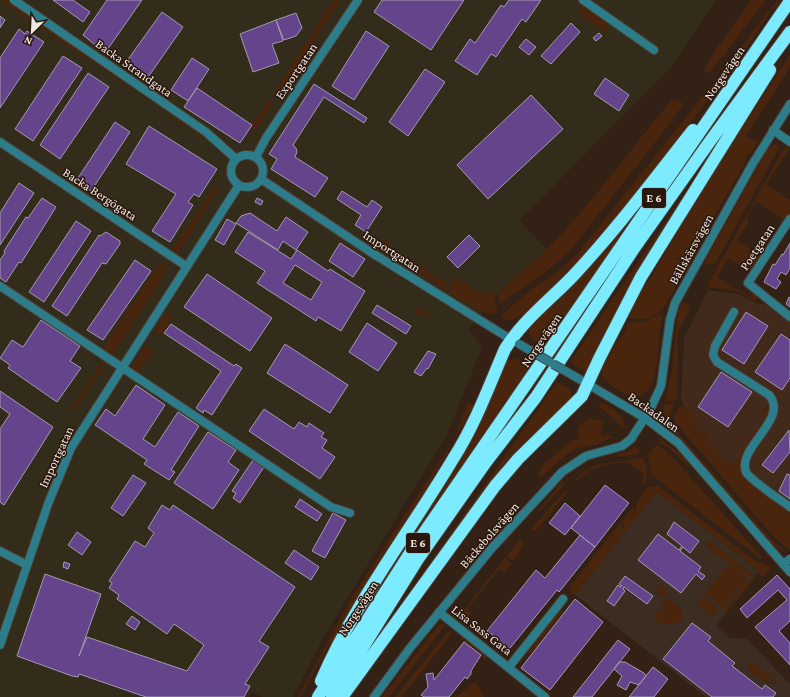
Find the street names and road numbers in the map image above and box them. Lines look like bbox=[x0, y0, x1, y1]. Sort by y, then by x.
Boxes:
street label: Backa Strandgata bbox=[93, 36, 175, 100]
street label: Exportgatan bbox=[272, 40, 320, 102]
street label: Norgevägen bbox=[700, 43, 748, 103]
street label: Backa Bergögata bbox=[60, 164, 140, 224]
road number: E 6 bbox=[642, 188, 666, 208]
street label: Bällskärsvägen bbox=[666, 211, 716, 287]
street label: Poetgatan bbox=[737, 221, 777, 273]
street label: Importgatan bbox=[360, 227, 424, 275]
street label: Norgevägen bbox=[517, 310, 565, 370]
street label: Backadalen bbox=[625, 389, 683, 435]
street label: Importgatan bbox=[35, 424, 77, 490]
street label: Bäckebolsvägen bbox=[456, 499, 522, 571]
road number: E 6 bbox=[406, 533, 430, 553]
street label: Norgevägen bbox=[335, 578, 381, 638]
street label: Lisa Sass Gata bbox=[449, 602, 515, 658]

